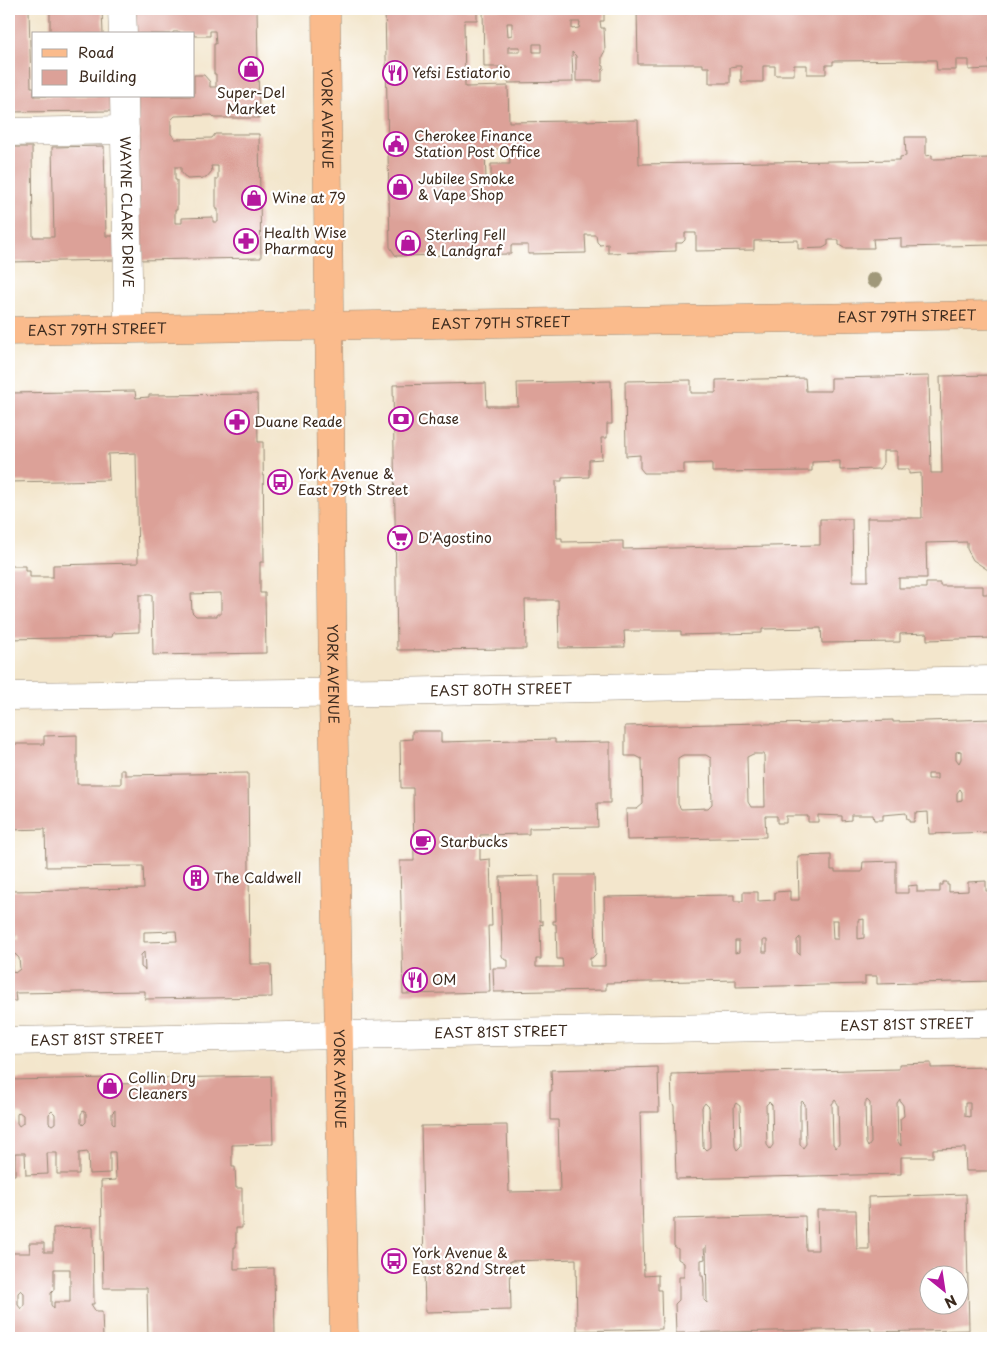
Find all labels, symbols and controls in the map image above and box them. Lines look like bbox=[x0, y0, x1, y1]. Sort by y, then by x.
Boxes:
legend bbox=[32, 32, 195, 98]
text: Road bbox=[78, 40, 114, 63]
shop icon: Super-Del Market bbox=[238, 56, 264, 82]
restaurant icon: Yefsi Estiatorio bbox=[382, 60, 408, 86]
place label: Yefsi Estiatorio bbox=[412, 62, 511, 83]
text: Building bbox=[78, 64, 137, 87]
street label: YORK AVENUE bbox=[317, 69, 339, 169]
place label: Super-Del Market bbox=[217, 82, 285, 119]
place label: Cherokee Finance Station Post Office bbox=[414, 125, 540, 162]
public building icon: Cherokee Finance Station Post Office bbox=[383, 131, 409, 157]
street label: WAYNE CLARK DRIVE bbox=[115, 136, 139, 288]
place label: Jubilee Smoke & Vape Shop bbox=[418, 168, 515, 205]
shop icon: Jubilee Smoke & Vape Shop bbox=[387, 174, 413, 200]
shop icon: Wine at 79 bbox=[241, 185, 267, 211]
place label: Wine at 79 bbox=[272, 187, 346, 208]
place label: Health Wise Pharmacy bbox=[264, 222, 347, 259]
place label: Sterling Fell & Landgraf bbox=[426, 224, 506, 261]
pharmacy icon: Health Wise Pharmacy bbox=[233, 228, 259, 254]
shop icon: Sterling Fell & Landgraf bbox=[395, 230, 421, 256]
street label: EAST 79TH STREET bbox=[837, 304, 977, 328]
street label: EAST 79TH STREET bbox=[431, 311, 571, 334]
street label: EAST 79TH STREET bbox=[27, 317, 167, 341]
bank icon: Chase bbox=[388, 406, 414, 432]
place label: Chase bbox=[418, 408, 459, 429]
pharmacy icon: Duane Reade bbox=[224, 409, 250, 435]
place label: Duane Reade bbox=[254, 411, 342, 432]
place label: York Avenue & East 79th Street bbox=[298, 463, 409, 500]
bus stop icon: York Avenue & East 79th Street bbox=[267, 469, 293, 495]
supermarket icon: D'Agostino bbox=[387, 525, 413, 551]
place label: D'Agostino bbox=[418, 527, 492, 548]
street label: YORK AVENUE bbox=[322, 624, 345, 724]
street label: EAST 80TH STREET bbox=[430, 677, 573, 701]
cafe icon: Starbucks bbox=[410, 829, 436, 855]
place label: Starbucks bbox=[440, 831, 508, 852]
building icon: The Caldwell bbox=[183, 865, 209, 891]
place label: The Caldwell bbox=[214, 867, 301, 888]
restaurant icon: OM bbox=[402, 967, 428, 993]
place label: OM bbox=[432, 969, 456, 990]
street label: EAST 81ST STREET bbox=[840, 1012, 974, 1036]
street label: EAST 81ST STREET bbox=[434, 1020, 568, 1043]
street label: EAST 81ST STREET bbox=[30, 1027, 164, 1051]
street label: YORK AVENUE bbox=[329, 1029, 351, 1129]
place label: Collin Dry Cleaners bbox=[128, 1067, 196, 1104]
shop icon: Collin Dry Cleaners bbox=[97, 1073, 123, 1099]
place label: York Avenue & East 82nd Street bbox=[412, 1242, 526, 1279]
bus stop icon: York Avenue & East 82nd Street bbox=[381, 1248, 407, 1274]
north arrow bbox=[920, 1264, 970, 1314]
text: N bbox=[941, 1290, 961, 1314]

